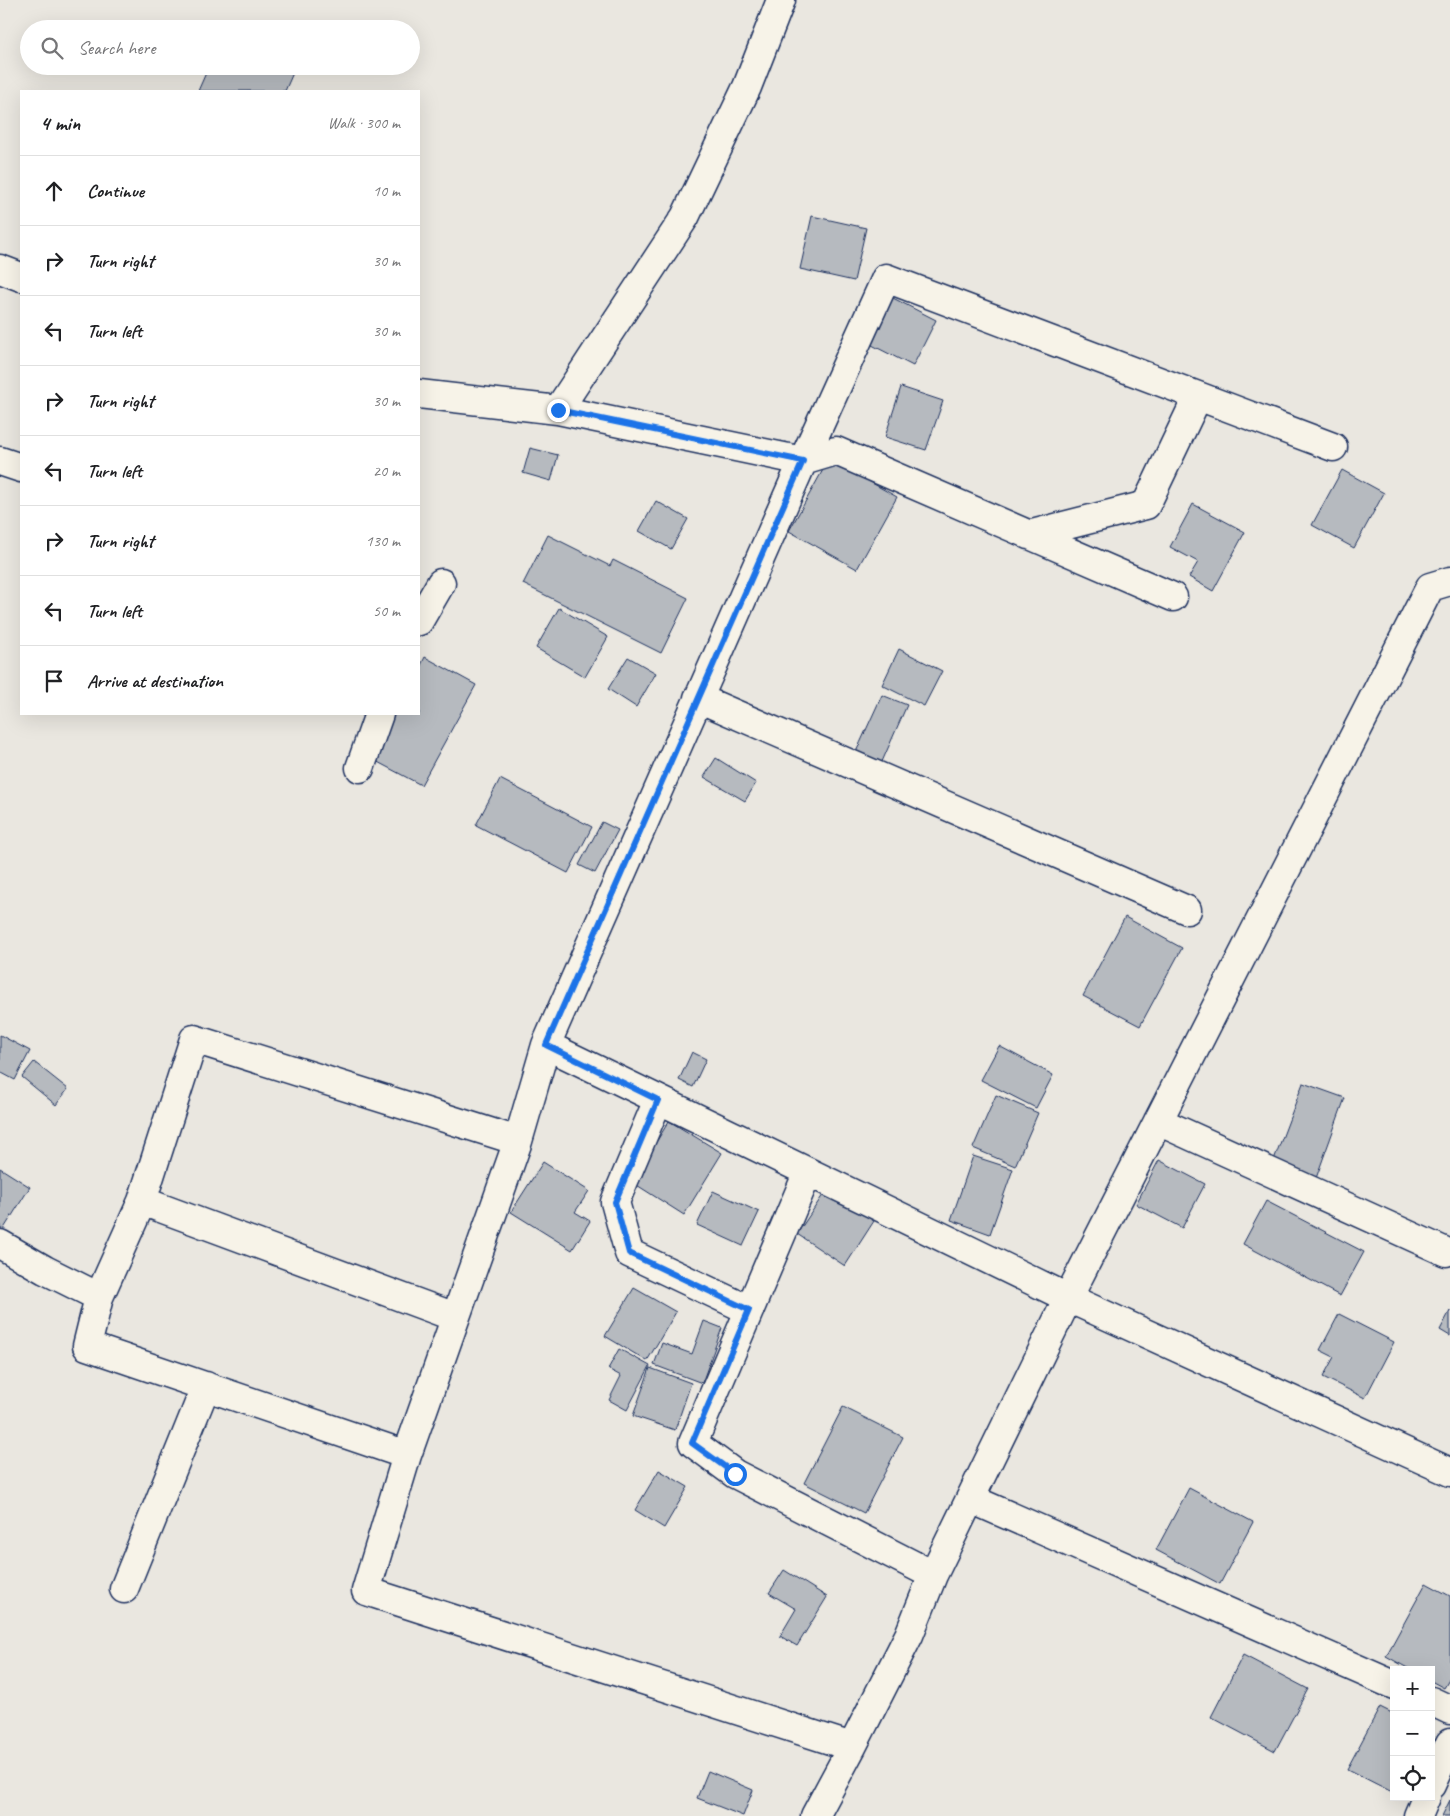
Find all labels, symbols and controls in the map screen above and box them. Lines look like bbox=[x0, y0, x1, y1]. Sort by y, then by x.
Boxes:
search box bbox=[20, 20, 420, 75]
icon: search bbox=[38, 34, 66, 62]
text: Search here bbox=[78, 36, 155, 60]
text: 4 min bbox=[40, 110, 80, 136]
text: Walk · 300 m bbox=[328, 113, 400, 133]
icon: ahead bbox=[40, 177, 68, 205]
text: Continue bbox=[87, 179, 144, 203]
text: 10 m bbox=[373, 181, 400, 201]
icon: right bbox=[40, 247, 68, 275]
text: Turn right bbox=[87, 249, 154, 273]
text: 30 m bbox=[373, 251, 400, 271]
icon: left bbox=[40, 317, 68, 345]
text: Turn left bbox=[87, 319, 142, 343]
text: 30 m bbox=[373, 321, 400, 341]
icon: right bbox=[40, 387, 68, 415]
text: Turn right bbox=[87, 389, 154, 413]
text: 30 m bbox=[373, 391, 400, 411]
route end bbox=[547, 399, 570, 422]
icon: left bbox=[40, 457, 68, 485]
text: Turn left bbox=[87, 459, 142, 483]
text: 20 m bbox=[373, 461, 400, 481]
icon: right bbox=[40, 527, 68, 555]
text: Turn right bbox=[87, 529, 154, 553]
text: 130 m bbox=[366, 531, 400, 551]
icon: left bbox=[40, 597, 68, 625]
text: Turn left bbox=[87, 599, 142, 623]
text: 50 m bbox=[373, 601, 400, 621]
icon: arrive bbox=[40, 667, 68, 695]
text: Arrive at destination bbox=[87, 669, 223, 693]
route start bbox=[724, 1463, 747, 1486]
map controls bbox=[1390, 1666, 1435, 1801]
button: + bbox=[1390, 1666, 1435, 1711]
button: − bbox=[1390, 1711, 1435, 1756]
button: locate bbox=[1390, 1756, 1435, 1801]

